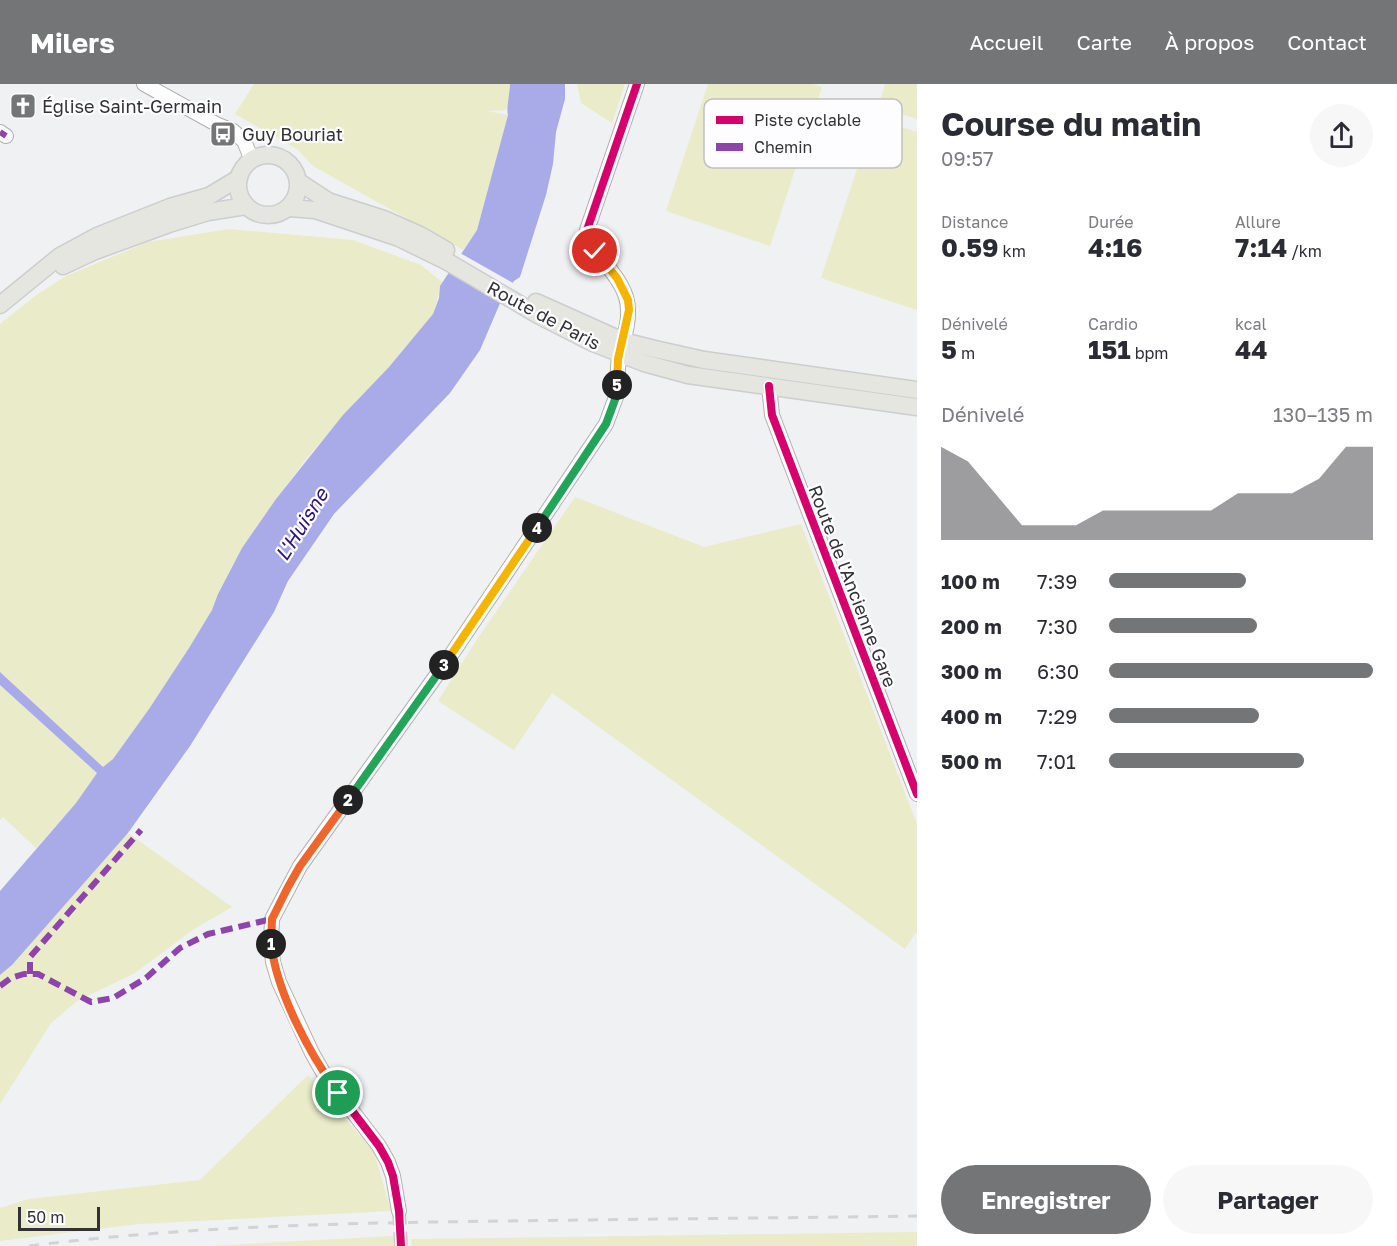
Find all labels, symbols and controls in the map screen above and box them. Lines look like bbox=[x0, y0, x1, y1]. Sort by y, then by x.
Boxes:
text: Milers bbox=[30, 26, 115, 59]
text: Accueil bbox=[970, 29, 1043, 55]
text: Carte bbox=[1076, 29, 1132, 55]
text: À propos bbox=[1165, 29, 1254, 55]
text: Contact bbox=[1287, 29, 1367, 55]
church icon: Église Saint-Germain bbox=[8, 91, 38, 121]
place label: Église Saint-Germain bbox=[42, 95, 222, 117]
legend bbox=[704, 99, 902, 168]
text: Course du matin bbox=[941, 104, 1201, 143]
button: share bbox=[1310, 104, 1373, 167]
text: Piste cyclable bbox=[754, 110, 861, 130]
bus stop icon: Guy Bouriat bbox=[208, 119, 238, 149]
place label: Guy Bouriat bbox=[242, 123, 343, 145]
text: Chemin bbox=[754, 137, 812, 157]
text: 09:57 bbox=[941, 146, 994, 170]
text: Distance bbox=[941, 212, 1008, 232]
text: Durée bbox=[1088, 212, 1134, 232]
text: Allure bbox=[1235, 212, 1281, 232]
pin bbox=[569, 225, 620, 276]
text: 0.59 bbox=[941, 232, 999, 263]
text: 4:16 bbox=[1088, 232, 1142, 263]
text: 7:14 bbox=[1235, 232, 1287, 263]
icon: check bbox=[578, 234, 611, 267]
text: km bbox=[999, 241, 1026, 261]
text: /km bbox=[1287, 241, 1322, 261]
street label: Route de Paris bbox=[484, 276, 604, 354]
text: Dénivelé bbox=[941, 314, 1008, 334]
text: Cardio bbox=[1088, 314, 1138, 334]
text: kcal bbox=[1235, 314, 1267, 334]
text: 5 bbox=[941, 334, 957, 365]
text: 151 bbox=[1088, 334, 1131, 365]
text: 44 bbox=[1235, 334, 1268, 365]
text: m bbox=[957, 343, 975, 363]
text: bpm bbox=[1131, 343, 1168, 363]
pin: 5 bbox=[602, 370, 632, 400]
text: 5 bbox=[612, 375, 622, 395]
text: Dénivelé bbox=[941, 402, 1024, 426]
text: 130–135 m bbox=[1273, 402, 1373, 426]
water label: L'Huisne bbox=[269, 482, 333, 565]
street label: Route de l'Ancienne Gare bbox=[804, 482, 902, 690]
pin: 4 bbox=[522, 513, 552, 543]
text: 4 bbox=[532, 518, 542, 538]
text: 100 m bbox=[941, 569, 1000, 593]
text: 7:39 bbox=[1037, 569, 1077, 593]
text: 200 m bbox=[941, 614, 1002, 638]
text: 7:30 bbox=[1037, 614, 1078, 638]
pin: 3 bbox=[429, 650, 459, 680]
text: 3 bbox=[439, 655, 449, 675]
text: 300 m bbox=[941, 659, 1002, 683]
text: 6:30 bbox=[1037, 659, 1079, 683]
text: 400 m bbox=[941, 704, 1002, 728]
text: 7:29 bbox=[1037, 704, 1077, 728]
text: 500 m bbox=[941, 749, 1002, 773]
text: 7:01 bbox=[1037, 749, 1076, 773]
pin: 2 bbox=[333, 785, 363, 815]
text: 2 bbox=[343, 790, 353, 810]
pin: 1 bbox=[256, 929, 286, 959]
text: 1 bbox=[267, 934, 275, 954]
pin bbox=[312, 1067, 363, 1118]
icon: arrive bbox=[321, 1076, 354, 1109]
button: Enregistrer bbox=[941, 1165, 1151, 1234]
button: Partager bbox=[1163, 1165, 1373, 1234]
scale bar bbox=[18, 1204, 100, 1232]
text: 50 m bbox=[27, 1207, 64, 1227]

